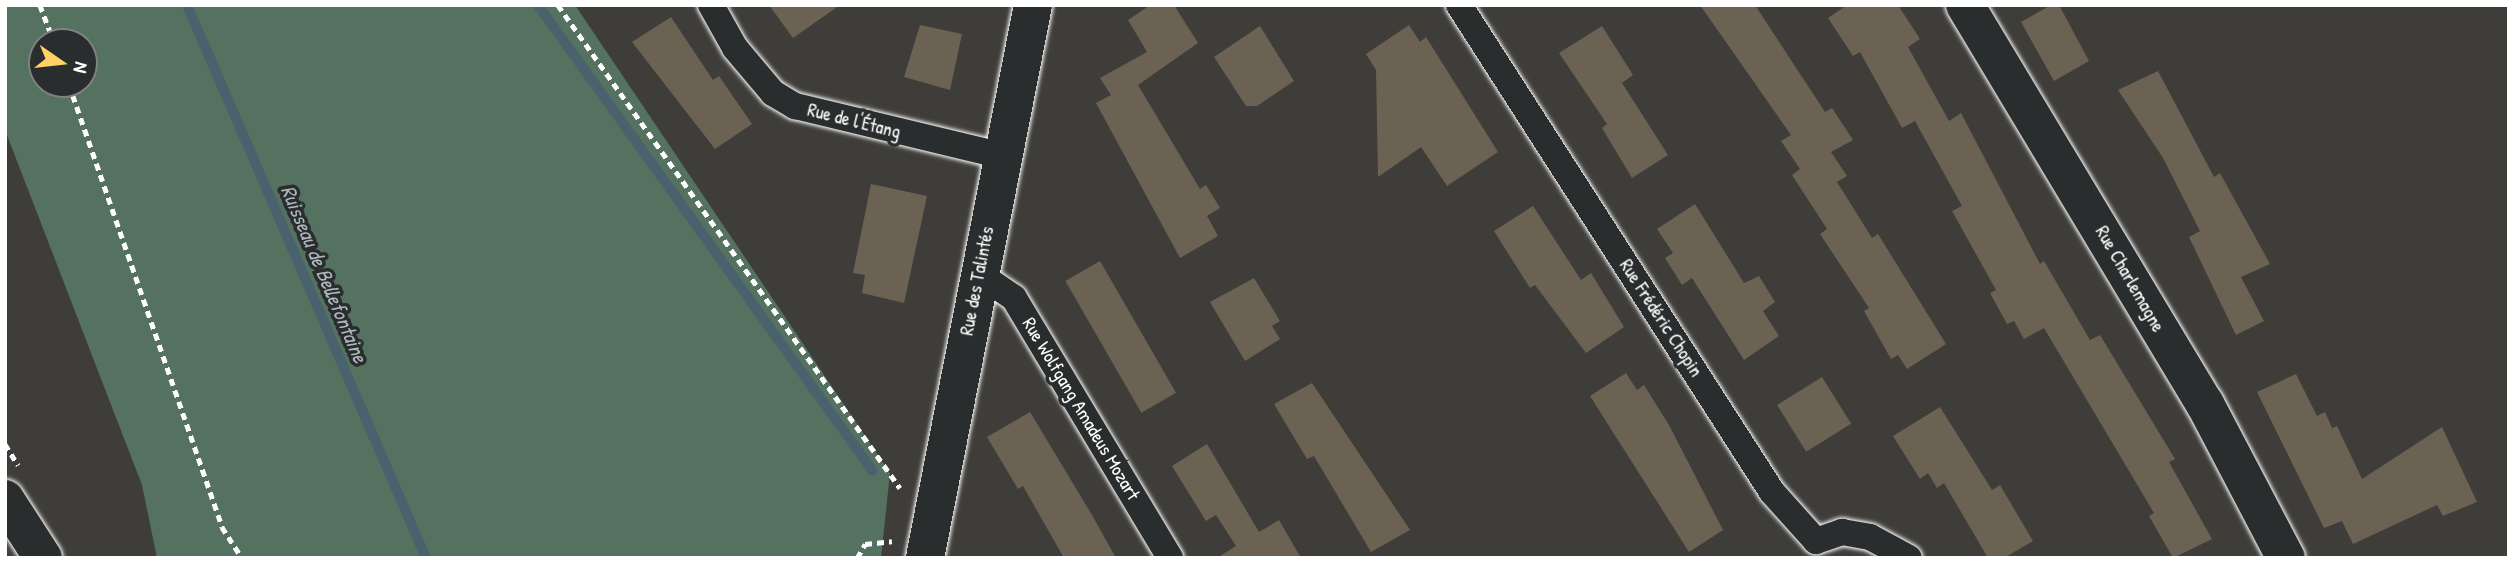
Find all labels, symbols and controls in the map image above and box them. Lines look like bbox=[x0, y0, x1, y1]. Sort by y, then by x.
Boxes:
north arrow bbox=[28, 28, 98, 98]
text: N bbox=[68, 60, 95, 76]
street label: Rue de l'Étang bbox=[805, 98, 903, 144]
water label: Ruisseau de Bellefontaine bbox=[275, 182, 373, 366]
street label: Rue Charlemagne bbox=[2090, 222, 2170, 336]
street label: Rue des Talintés bbox=[955, 225, 999, 337]
street label: Rue Frédéric Chopin bbox=[1615, 255, 1707, 381]
street label: Rue Wolfgang Amadeus Mozart bbox=[1017, 314, 1145, 504]

